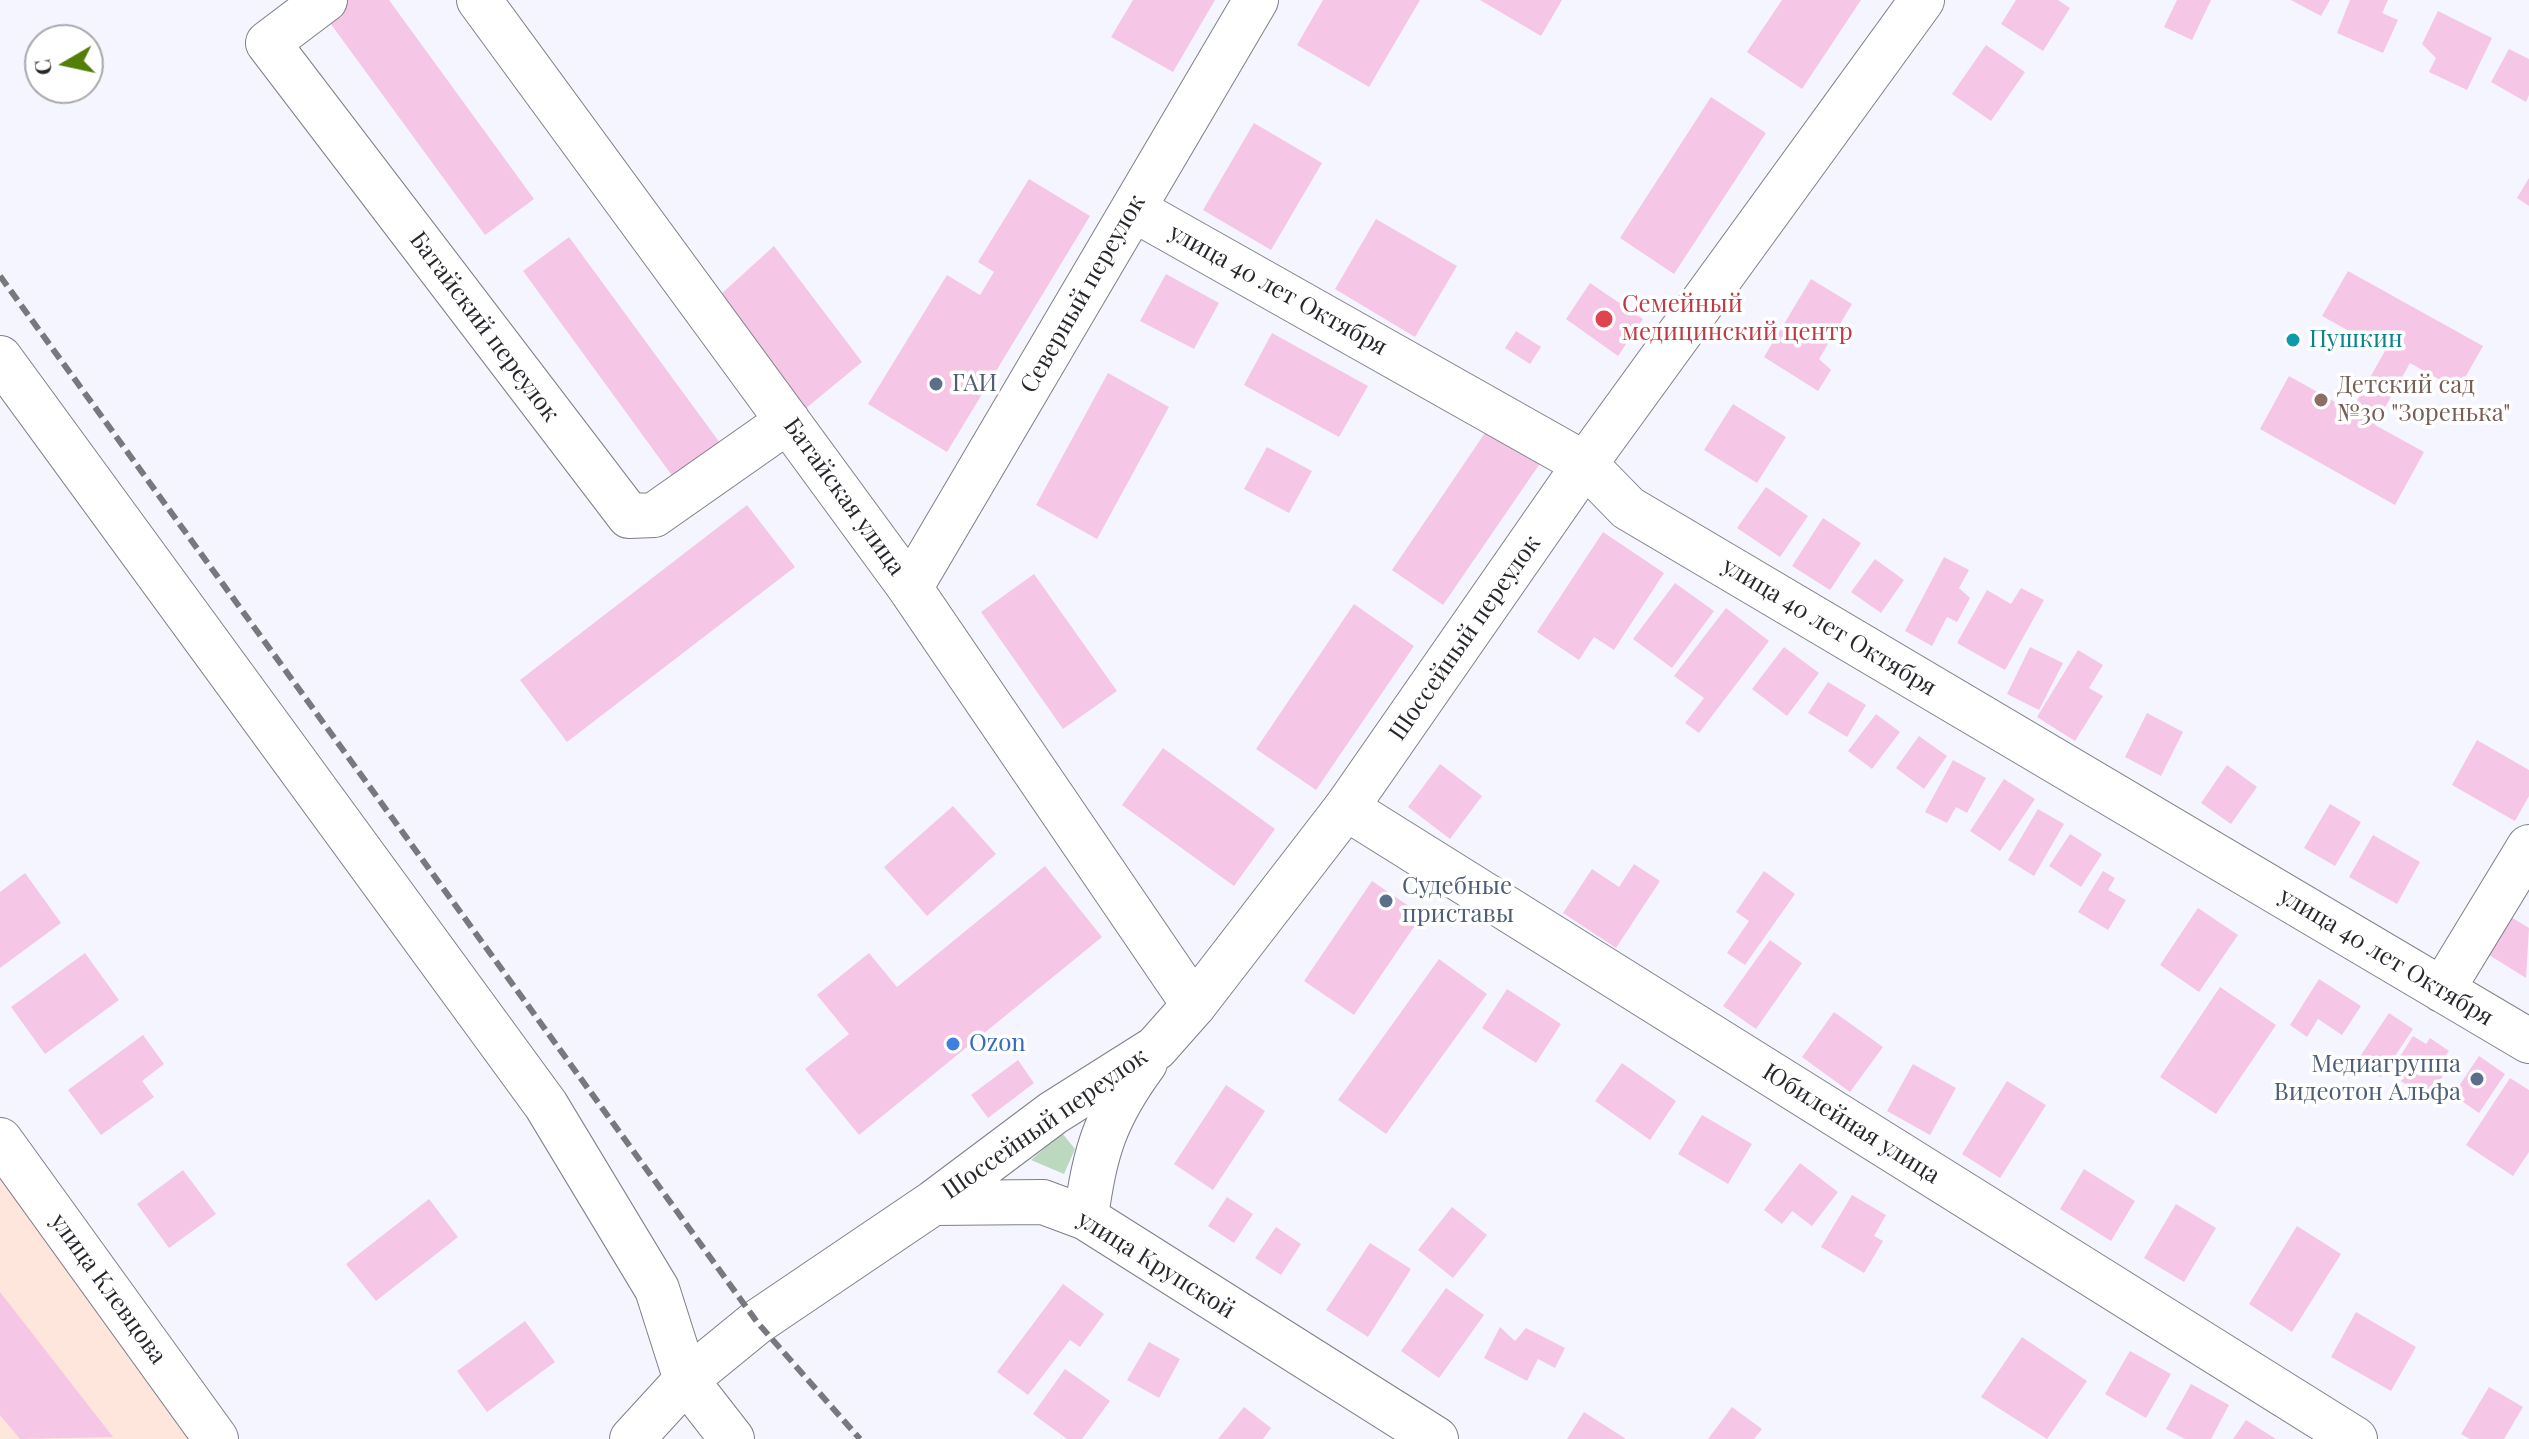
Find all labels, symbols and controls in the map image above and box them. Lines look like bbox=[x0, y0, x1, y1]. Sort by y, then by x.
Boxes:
north arrow bbox=[24, 24, 104, 104]
text: С bbox=[26, 57, 58, 77]
street label: Северный переулок bbox=[1014, 190, 1152, 398]
street label: улица 40 лет Октября bbox=[1164, 218, 1392, 362]
street label: Батайский переулок bbox=[403, 226, 565, 428]
place label: Семейный медицинский центр bbox=[1622, 291, 1853, 347]
marker: Семейный медицинский центр bbox=[1593, 308, 1615, 330]
place label: Пушкин bbox=[2309, 326, 2403, 354]
marker: Пушкин bbox=[2284, 331, 2302, 349]
place label: ГАИ bbox=[952, 370, 997, 398]
place label: Детский сад №30 "Зоренька" bbox=[2337, 372, 2510, 428]
marker: ГАИ bbox=[927, 375, 945, 393]
marker: Детский сад №30 "Зоренька" bbox=[2312, 391, 2330, 409]
street label: Батайская улица bbox=[777, 413, 911, 581]
street label: Шоссейный переулок bbox=[1383, 530, 1547, 746]
street label: улица 40 лет Октября bbox=[1717, 552, 1941, 702]
place label: Судебные приставы bbox=[1402, 873, 1514, 929]
street label: улица 40 лет Октября bbox=[2274, 882, 2498, 1032]
marker: Судебные приставы bbox=[1377, 892, 1395, 910]
place label: Ozon bbox=[969, 1030, 1026, 1058]
marker: Ozon bbox=[944, 1035, 962, 1053]
street label: Шоссейный переулок bbox=[937, 1042, 1153, 1206]
place label: Медиагруппа Видеотон Альфа bbox=[2274, 1051, 2461, 1107]
street label: Юбилейная улица bbox=[1757, 1058, 1945, 1190]
marker: Медиагруппа Видеотон Альфа bbox=[2468, 1070, 2486, 1088]
street label: улица Крупской bbox=[1072, 1205, 1240, 1325]
street label: улица Клевцова bbox=[44, 1208, 172, 1370]

